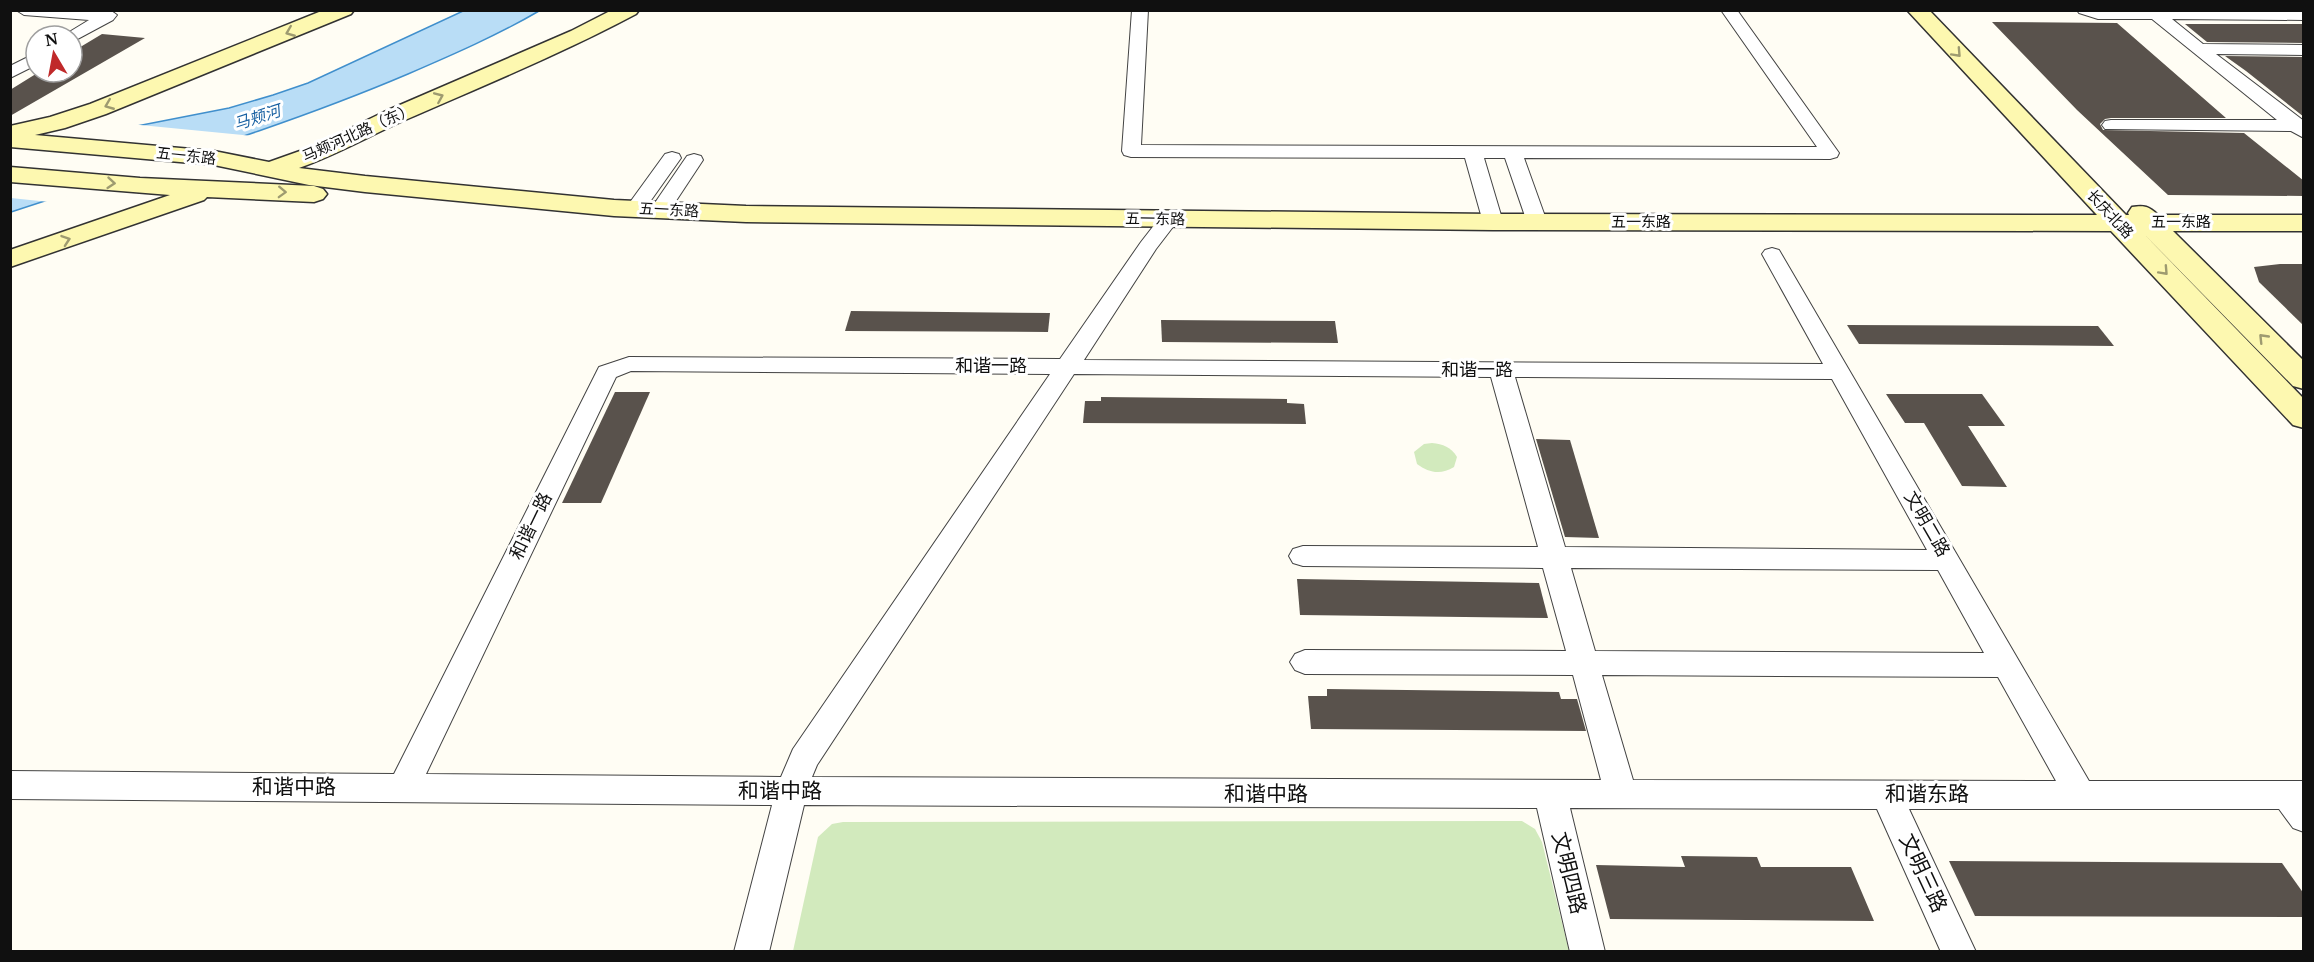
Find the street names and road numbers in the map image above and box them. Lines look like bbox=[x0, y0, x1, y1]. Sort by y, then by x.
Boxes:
street label: 马颊河北路（东） bbox=[299, 99, 416, 166]
street label: 五一东路 bbox=[155, 142, 217, 168]
street label: 长庆北路 bbox=[2083, 185, 2139, 242]
street label: 五一东路 bbox=[639, 197, 700, 221]
street label: 五一东路 bbox=[1125, 207, 1185, 229]
street label: 五一东路 bbox=[1611, 211, 1671, 231]
street label: 五一东路 bbox=[2151, 211, 2211, 231]
street label: 和谐一路 bbox=[955, 353, 1027, 377]
street label: 和谐一路 bbox=[1441, 357, 1513, 381]
street label: 文明二路 bbox=[1899, 486, 1956, 561]
street label: 和谐一路 bbox=[504, 488, 557, 563]
street label: 和谐中路 bbox=[252, 772, 336, 800]
street label: 和谐中路 bbox=[738, 776, 822, 804]
street label: 和谐中路 bbox=[1224, 779, 1308, 807]
street label: 和谐东路 bbox=[1885, 779, 1969, 807]
street label: 文明四路 bbox=[1546, 829, 1594, 917]
street label: 文明三路 bbox=[1893, 829, 1954, 917]

